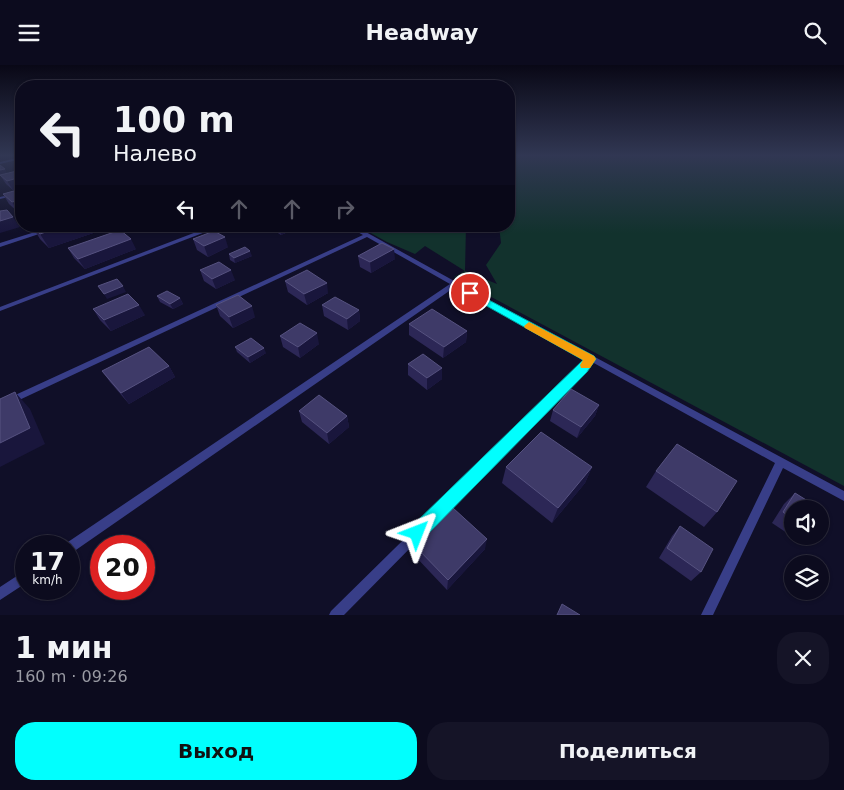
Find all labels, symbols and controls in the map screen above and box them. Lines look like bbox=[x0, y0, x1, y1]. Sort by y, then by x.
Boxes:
icon: menu bbox=[15, 19, 43, 47]
icon: search bbox=[801, 19, 829, 47]
text: Headway bbox=[366, 20, 478, 45]
icon: left bbox=[30, 100, 95, 165]
text: 100 m bbox=[113, 100, 235, 140]
text: Налево bbox=[113, 141, 197, 166]
icon: left bbox=[172, 195, 200, 223]
icon: ahead bbox=[225, 195, 253, 223]
icon: ahead bbox=[278, 195, 306, 223]
icon: right bbox=[331, 195, 359, 223]
pin bbox=[449, 272, 491, 314]
icon: arrive bbox=[456, 279, 484, 307]
map controls bbox=[784, 500, 829, 600]
button: sound bbox=[784, 500, 829, 545]
position arrow bbox=[390, 506, 442, 558]
speed limit sign: 20 bbox=[90, 535, 155, 600]
text: 17 bbox=[30, 547, 65, 576]
button: layers bbox=[784, 555, 829, 600]
text: km/h bbox=[32, 573, 63, 587]
text: 1 мин bbox=[15, 630, 113, 665]
button: close bbox=[777, 632, 829, 684]
text: 160 m · 09:26 bbox=[15, 667, 128, 686]
button: Выход bbox=[15, 722, 417, 780]
button: Поделиться bbox=[427, 722, 829, 780]

